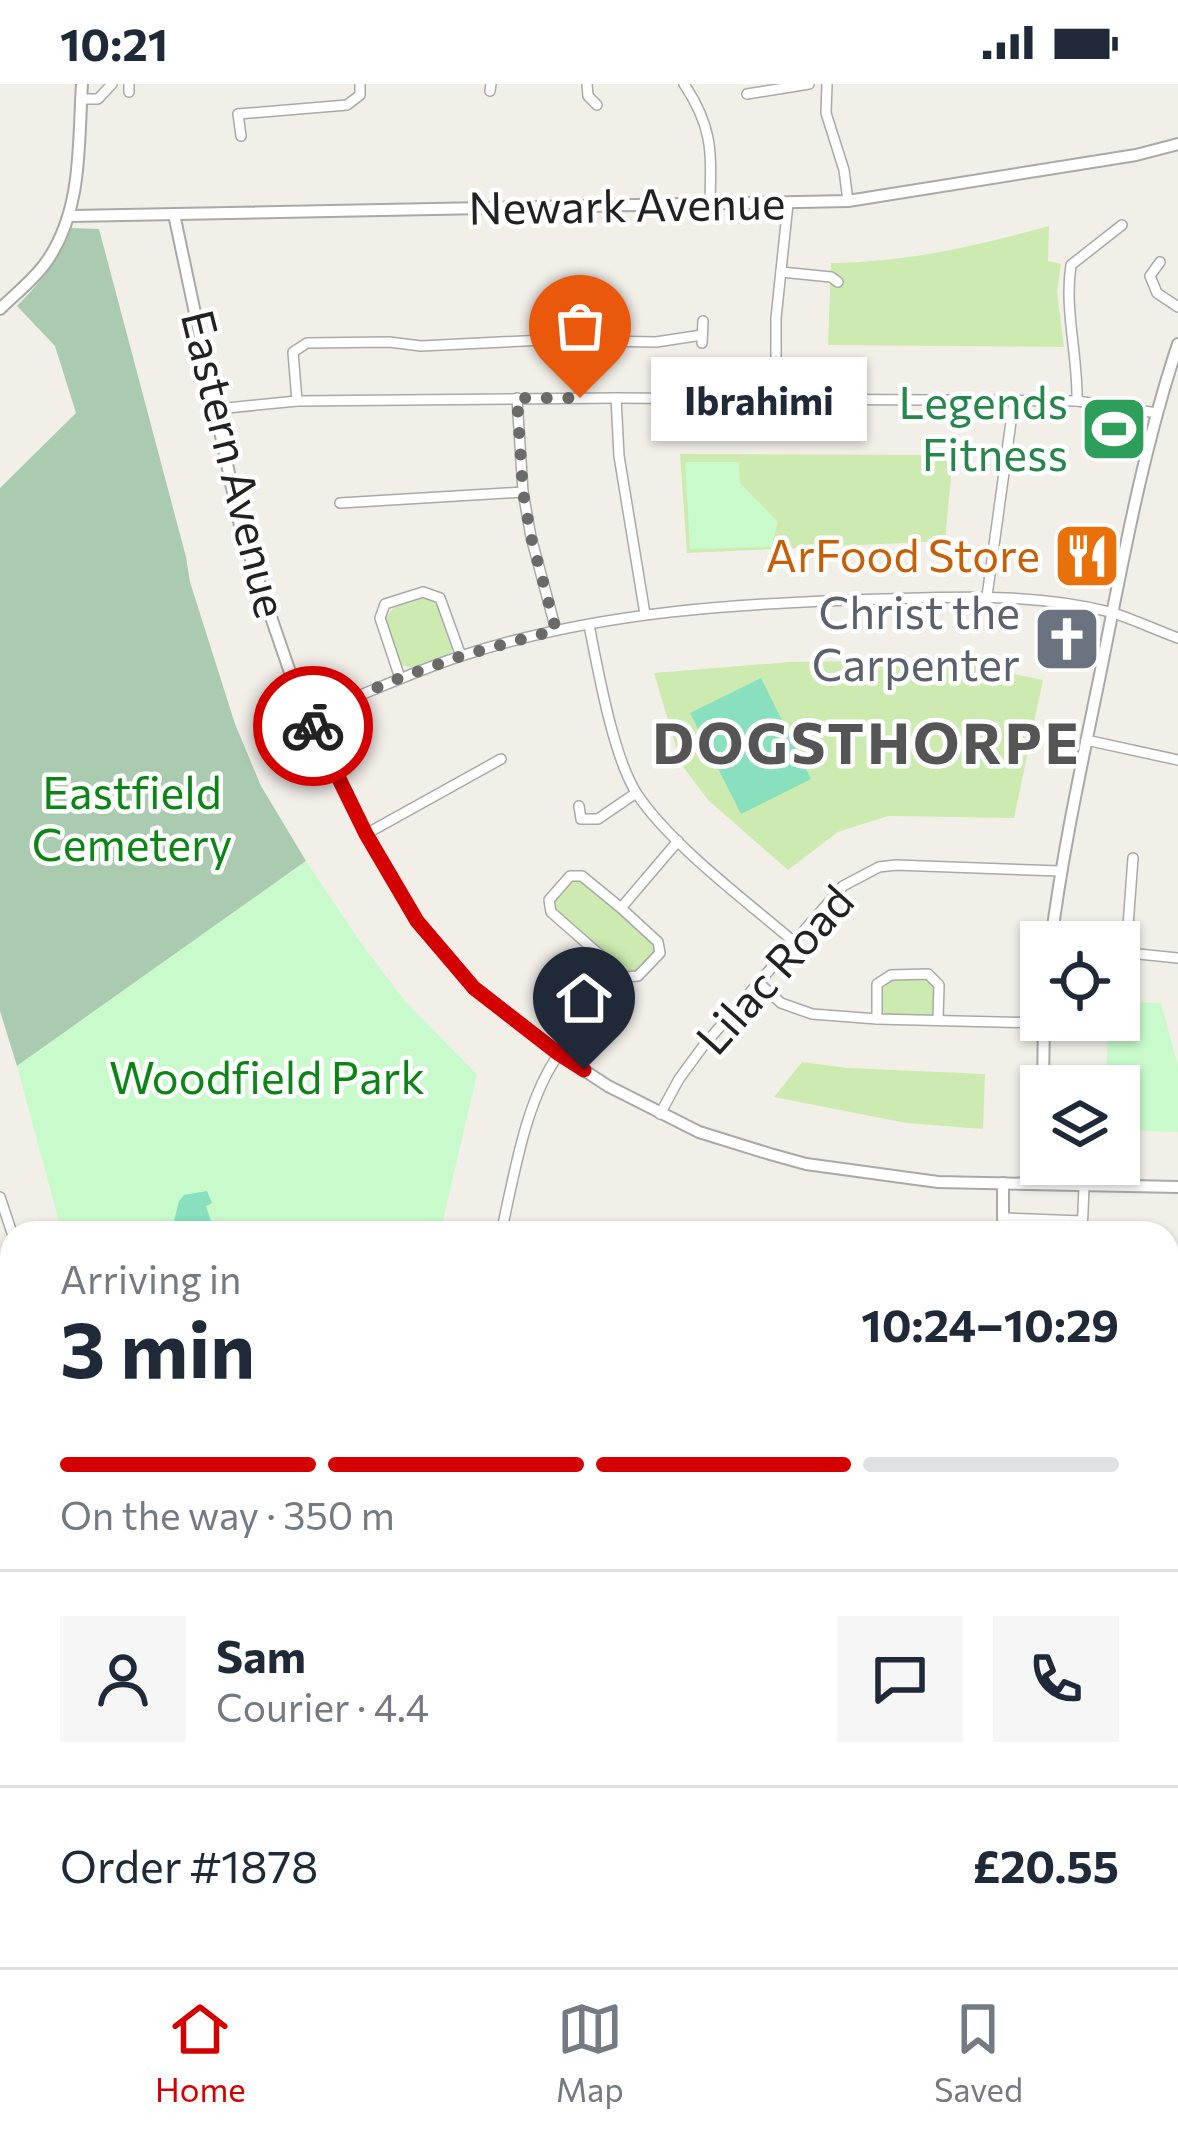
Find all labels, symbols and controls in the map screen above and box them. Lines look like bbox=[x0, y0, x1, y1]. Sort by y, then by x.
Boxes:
text: 10:21 bbox=[60, 15, 168, 70]
street label: Newark Avenue bbox=[468, 173, 786, 234]
pin bbox=[529, 275, 631, 398]
icon: bag bbox=[547, 293, 613, 359]
street label: Eastern Avenue bbox=[172, 304, 301, 623]
callout: Ibrahimi bbox=[652, 356, 868, 440]
place label: Legends Fitness bbox=[899, 373, 1068, 480]
text: Ibrahimi bbox=[684, 375, 834, 423]
sports icon: Legends Fitness bbox=[1079, 394, 1149, 464]
restaurant icon: ArFood Store bbox=[1052, 521, 1122, 591]
place label: ArFood Store bbox=[766, 526, 1040, 581]
place label: Christ the Carpenter bbox=[812, 583, 1020, 690]
church icon: Christ the Carpenter bbox=[1032, 604, 1102, 674]
courier bbox=[253, 666, 373, 786]
icon: bike bbox=[280, 693, 346, 759]
district label: DOGSTHORPE bbox=[652, 706, 1082, 776]
park label: Eastfield Cemetery bbox=[32, 763, 232, 870]
street label: Lilac Road bbox=[683, 873, 863, 1064]
map controls bbox=[1020, 921, 1140, 1185]
button: locate bbox=[1020, 921, 1140, 1041]
pin bbox=[533, 947, 635, 1070]
icon: home bbox=[551, 965, 617, 1031]
park label: Woodfield Park bbox=[109, 1048, 425, 1103]
button: layers bbox=[1020, 1065, 1140, 1185]
text: Arriving in bbox=[60, 1254, 241, 1302]
text: 10:24–10:29 bbox=[861, 1296, 1119, 1351]
text: 3 min bbox=[60, 1299, 255, 1394]
text: On the way · 350 m bbox=[60, 1490, 395, 1538]
button: person bbox=[60, 1616, 186, 1742]
button: chat bbox=[837, 1616, 963, 1742]
button: phone bbox=[993, 1616, 1119, 1742]
text: Sam bbox=[216, 1627, 306, 1682]
text: Courier · 4.4 bbox=[216, 1682, 429, 1730]
text: Order #1878 bbox=[60, 1837, 318, 1892]
text: £20.55 bbox=[973, 1837, 1119, 1892]
tab: Home bbox=[155, 1996, 246, 2109]
tab: Map bbox=[556, 1996, 624, 2109]
tab: Saved bbox=[934, 1996, 1023, 2109]

